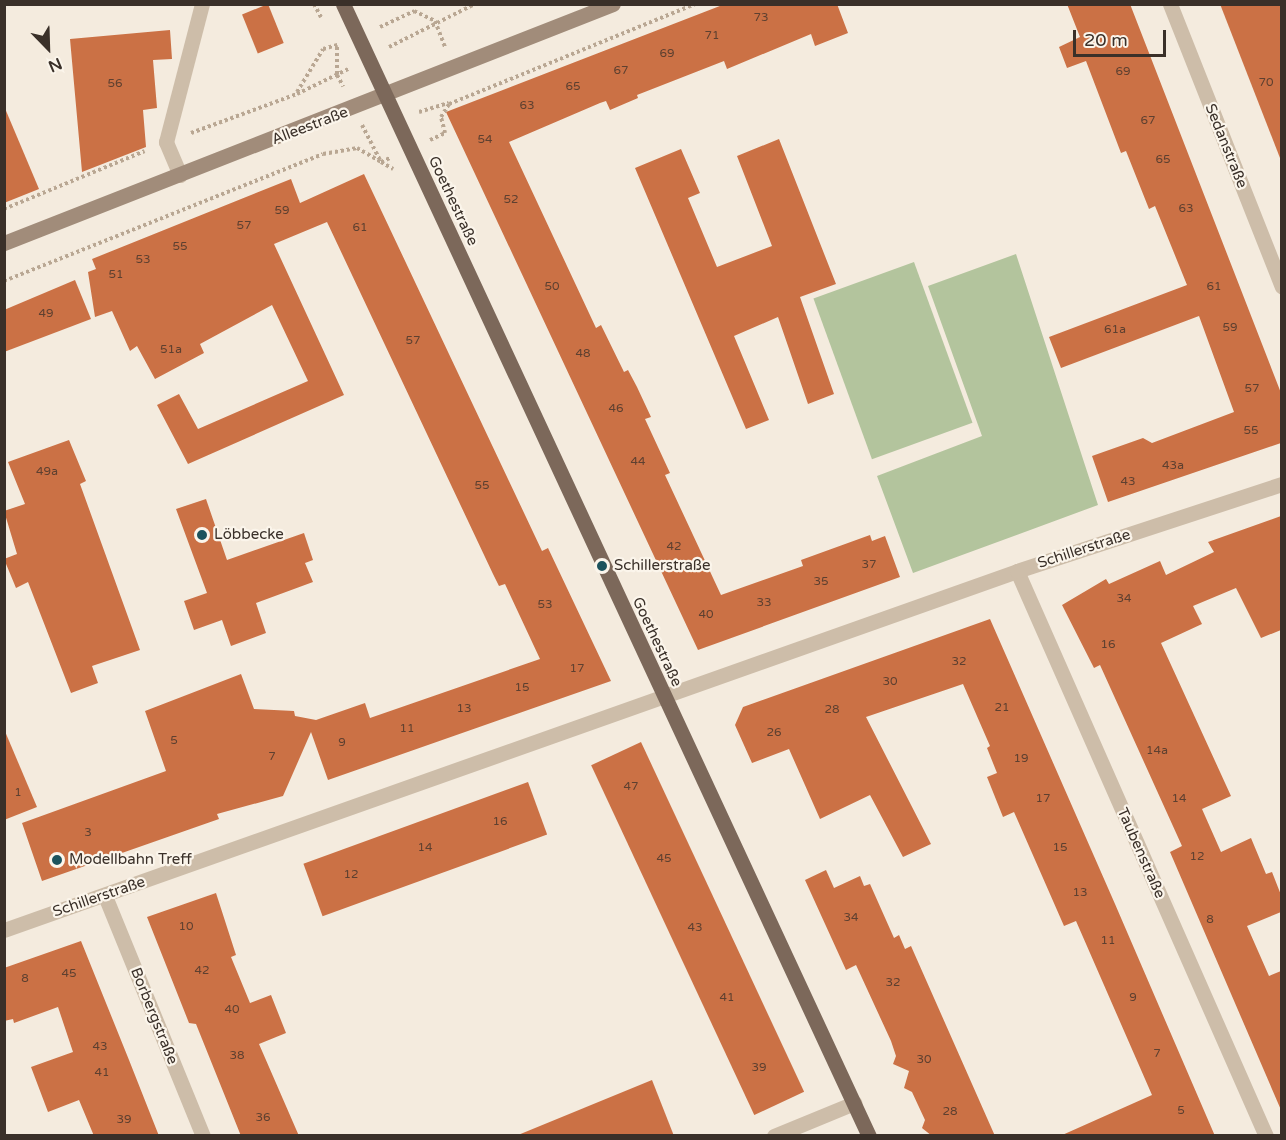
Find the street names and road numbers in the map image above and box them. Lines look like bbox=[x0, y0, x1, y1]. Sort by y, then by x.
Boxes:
street label: Sedanstraße bbox=[1201, 101, 1251, 191]
street label: Alleestraße bbox=[269, 103, 351, 149]
street label: Goethestraße bbox=[424, 153, 482, 249]
street label: Schillerstraße bbox=[1035, 526, 1133, 572]
street label: Goethestraße bbox=[628, 594, 686, 690]
street label: Taubenstraße bbox=[1113, 805, 1169, 901]
street label: Schillerstraße bbox=[50, 873, 148, 921]
street label: Borbergstraße bbox=[126, 965, 182, 1067]

